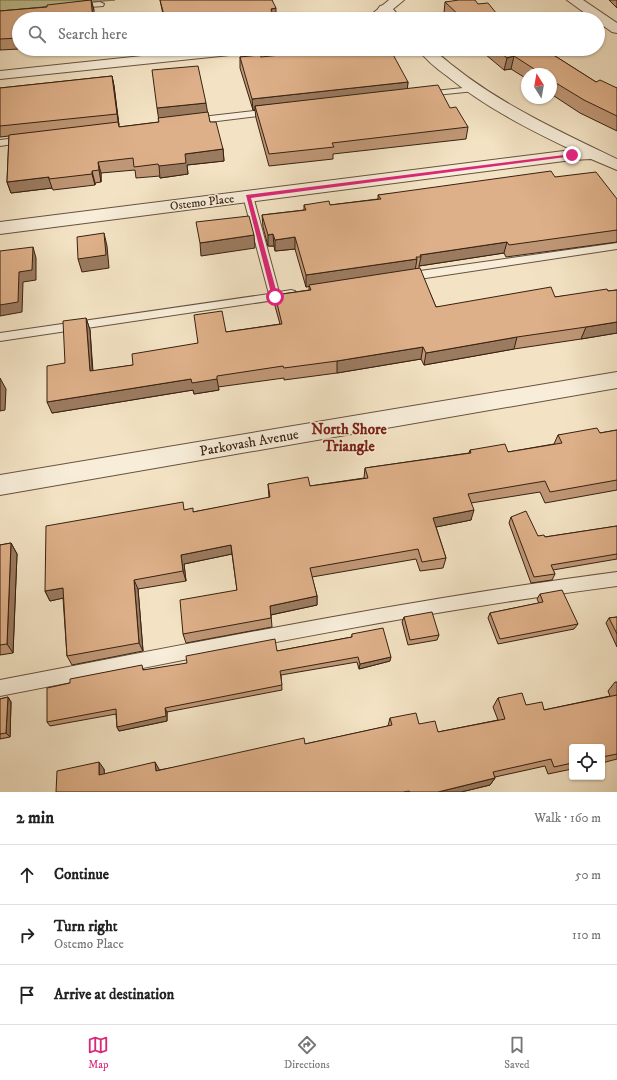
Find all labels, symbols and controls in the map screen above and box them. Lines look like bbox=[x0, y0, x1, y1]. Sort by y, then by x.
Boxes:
search box bbox=[12, 12, 605, 56]
icon: search bbox=[26, 23, 48, 45]
text: Search here bbox=[58, 25, 127, 44]
north arrow bbox=[521, 68, 557, 104]
route end bbox=[563, 146, 581, 164]
street label: Ostemo Place bbox=[169, 191, 235, 214]
route start bbox=[266, 288, 284, 306]
district label: North Shore Triangle bbox=[311, 420, 388, 456]
street label: Parkovash Avenue bbox=[198, 425, 300, 461]
map controls bbox=[569, 744, 605, 780]
button: locate bbox=[569, 744, 605, 780]
text: 2 min bbox=[16, 807, 54, 829]
text: Walk · 160 m bbox=[534, 810, 601, 826]
icon: ahead bbox=[16, 864, 38, 886]
text: Continue bbox=[54, 865, 109, 884]
text: 50 m bbox=[575, 867, 601, 883]
text: Turn right bbox=[54, 917, 117, 936]
icon: right bbox=[16, 924, 38, 946]
text: 110 m bbox=[572, 927, 601, 943]
text: Ostemo Place bbox=[54, 936, 124, 952]
icon: arrive bbox=[16, 984, 38, 1006]
text: Arrive at destination bbox=[54, 985, 174, 1004]
tab: Map bbox=[87, 1034, 109, 1072]
tab: Directions bbox=[284, 1034, 330, 1072]
tab: Saved bbox=[504, 1034, 530, 1072]

